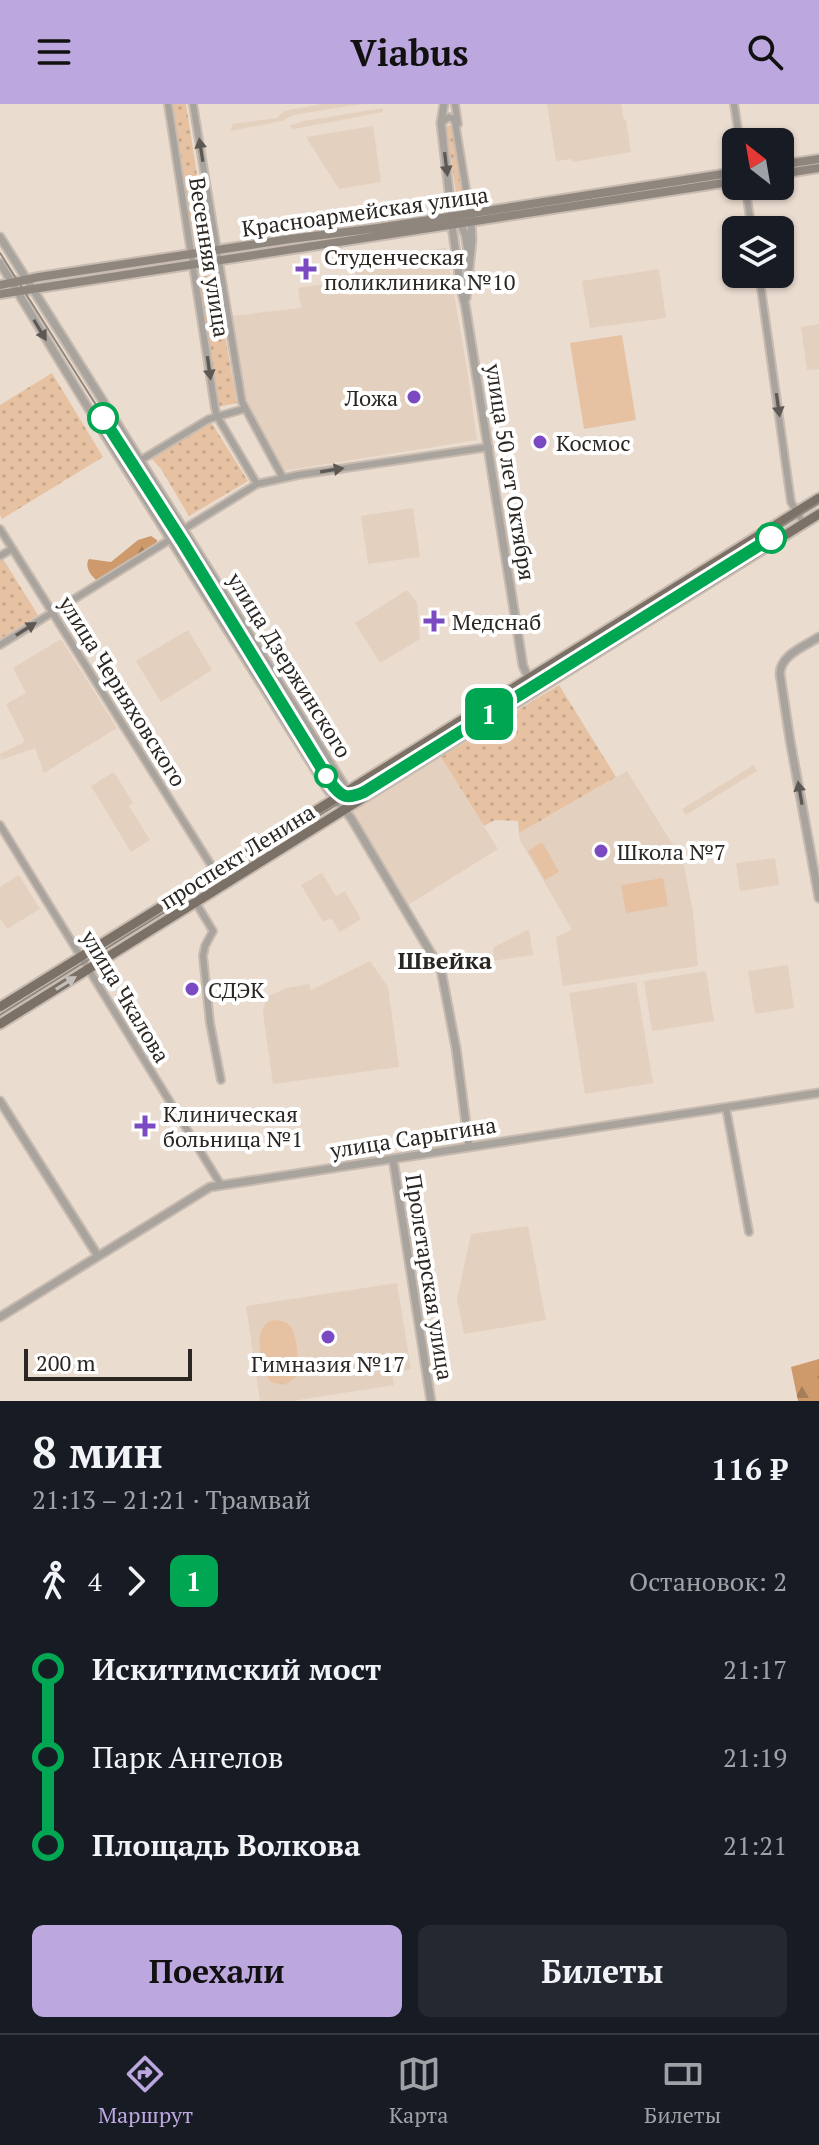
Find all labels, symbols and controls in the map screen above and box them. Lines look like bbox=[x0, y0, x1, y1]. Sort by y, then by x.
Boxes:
text: Viabus bbox=[350, 29, 469, 76]
icon: menu bbox=[32, 30, 76, 74]
icon: search bbox=[743, 30, 787, 74]
north arrow bbox=[722, 128, 794, 200]
map controls bbox=[722, 128, 794, 288]
one-way arrow bbox=[194, 137, 206, 162]
one-way arrow bbox=[439, 152, 452, 177]
street label: Весенняя улица bbox=[183, 175, 237, 339]
street label: Красноармейская улица bbox=[240, 179, 490, 243]
button: layers bbox=[722, 216, 794, 288]
place label: Студенческая поликлиника №10 bbox=[324, 242, 515, 296]
marker: Студенческая поликлиника №10 bbox=[295, 258, 317, 280]
one-way arrow bbox=[33, 319, 47, 341]
one-way arrow bbox=[203, 355, 216, 380]
street label: улица 50 лет Октября bbox=[479, 361, 542, 582]
place label: Ложа bbox=[344, 383, 398, 412]
marker: Ложа bbox=[405, 388, 423, 406]
one-way arrow bbox=[772, 393, 785, 418]
unlabelled marker bbox=[88, 403, 118, 433]
place label: Космос bbox=[556, 428, 630, 457]
marker: Космос bbox=[531, 433, 549, 451]
one-way arrow bbox=[319, 463, 344, 476]
unlabelled marker bbox=[756, 523, 786, 553]
street label: улица Дзержинского bbox=[221, 566, 359, 763]
street label: улица Черняховского bbox=[52, 590, 193, 792]
place label: Медснаб bbox=[452, 607, 541, 636]
marker: Медснаб bbox=[423, 610, 445, 632]
one-way arrow bbox=[15, 622, 37, 636]
line badge: 1 bbox=[463, 688, 515, 740]
text: 1 bbox=[481, 695, 497, 732]
unlabelled marker bbox=[315, 765, 337, 787]
one-way arrow bbox=[794, 781, 806, 806]
street label: проспект Ленина bbox=[154, 797, 320, 915]
place label: Школа №7 bbox=[617, 837, 726, 866]
marker: Школа №7 bbox=[592, 842, 610, 860]
street label: улица Чкалова bbox=[74, 923, 177, 1068]
district label: Швейка bbox=[398, 944, 493, 976]
place label: СДЭК bbox=[208, 975, 265, 1004]
one-way arrow bbox=[55, 976, 77, 990]
marker: СДЭК bbox=[183, 980, 201, 998]
place label: Клиническая больница №1 bbox=[163, 1099, 303, 1153]
street label: улица Сарыгина bbox=[327, 1110, 498, 1165]
marker: Клиническая больница №1 bbox=[134, 1115, 156, 1137]
street label: Пролетарская улица bbox=[399, 1172, 461, 1382]
marker: Гимназия №17 bbox=[319, 1328, 337, 1346]
scale bar bbox=[24, 1345, 192, 1381]
text: 200 m bbox=[36, 1348, 96, 1377]
place label: Гимназия №17 bbox=[251, 1349, 405, 1378]
text: 8 мин bbox=[32, 1422, 163, 1481]
text: 116 ₽ bbox=[711, 1449, 787, 1489]
text: 21:13 – 21:21 · Трамвай bbox=[32, 1482, 311, 1516]
icon: walk bbox=[32, 1559, 76, 1603]
icon: forward bbox=[114, 1559, 158, 1603]
text: 1 bbox=[186, 1562, 202, 1599]
text: 4 bbox=[88, 1564, 102, 1598]
text: Остановок: 2 bbox=[629, 1564, 787, 1598]
text: Искитимский мост bbox=[92, 1649, 381, 1689]
text: 21:17 bbox=[723, 1652, 787, 1686]
text: Парк Ангелов bbox=[92, 1737, 284, 1777]
text: 21:19 bbox=[723, 1740, 787, 1774]
text: Площадь Волкова bbox=[92, 1825, 361, 1865]
text: 21:21 bbox=[723, 1828, 787, 1862]
button: Поехали bbox=[32, 1925, 402, 2017]
button: Билеты bbox=[418, 1925, 787, 2017]
tab: Маршрут bbox=[98, 2052, 193, 2129]
tab: Карта bbox=[389, 2052, 448, 2129]
tab: Билеты bbox=[644, 2052, 721, 2129]

